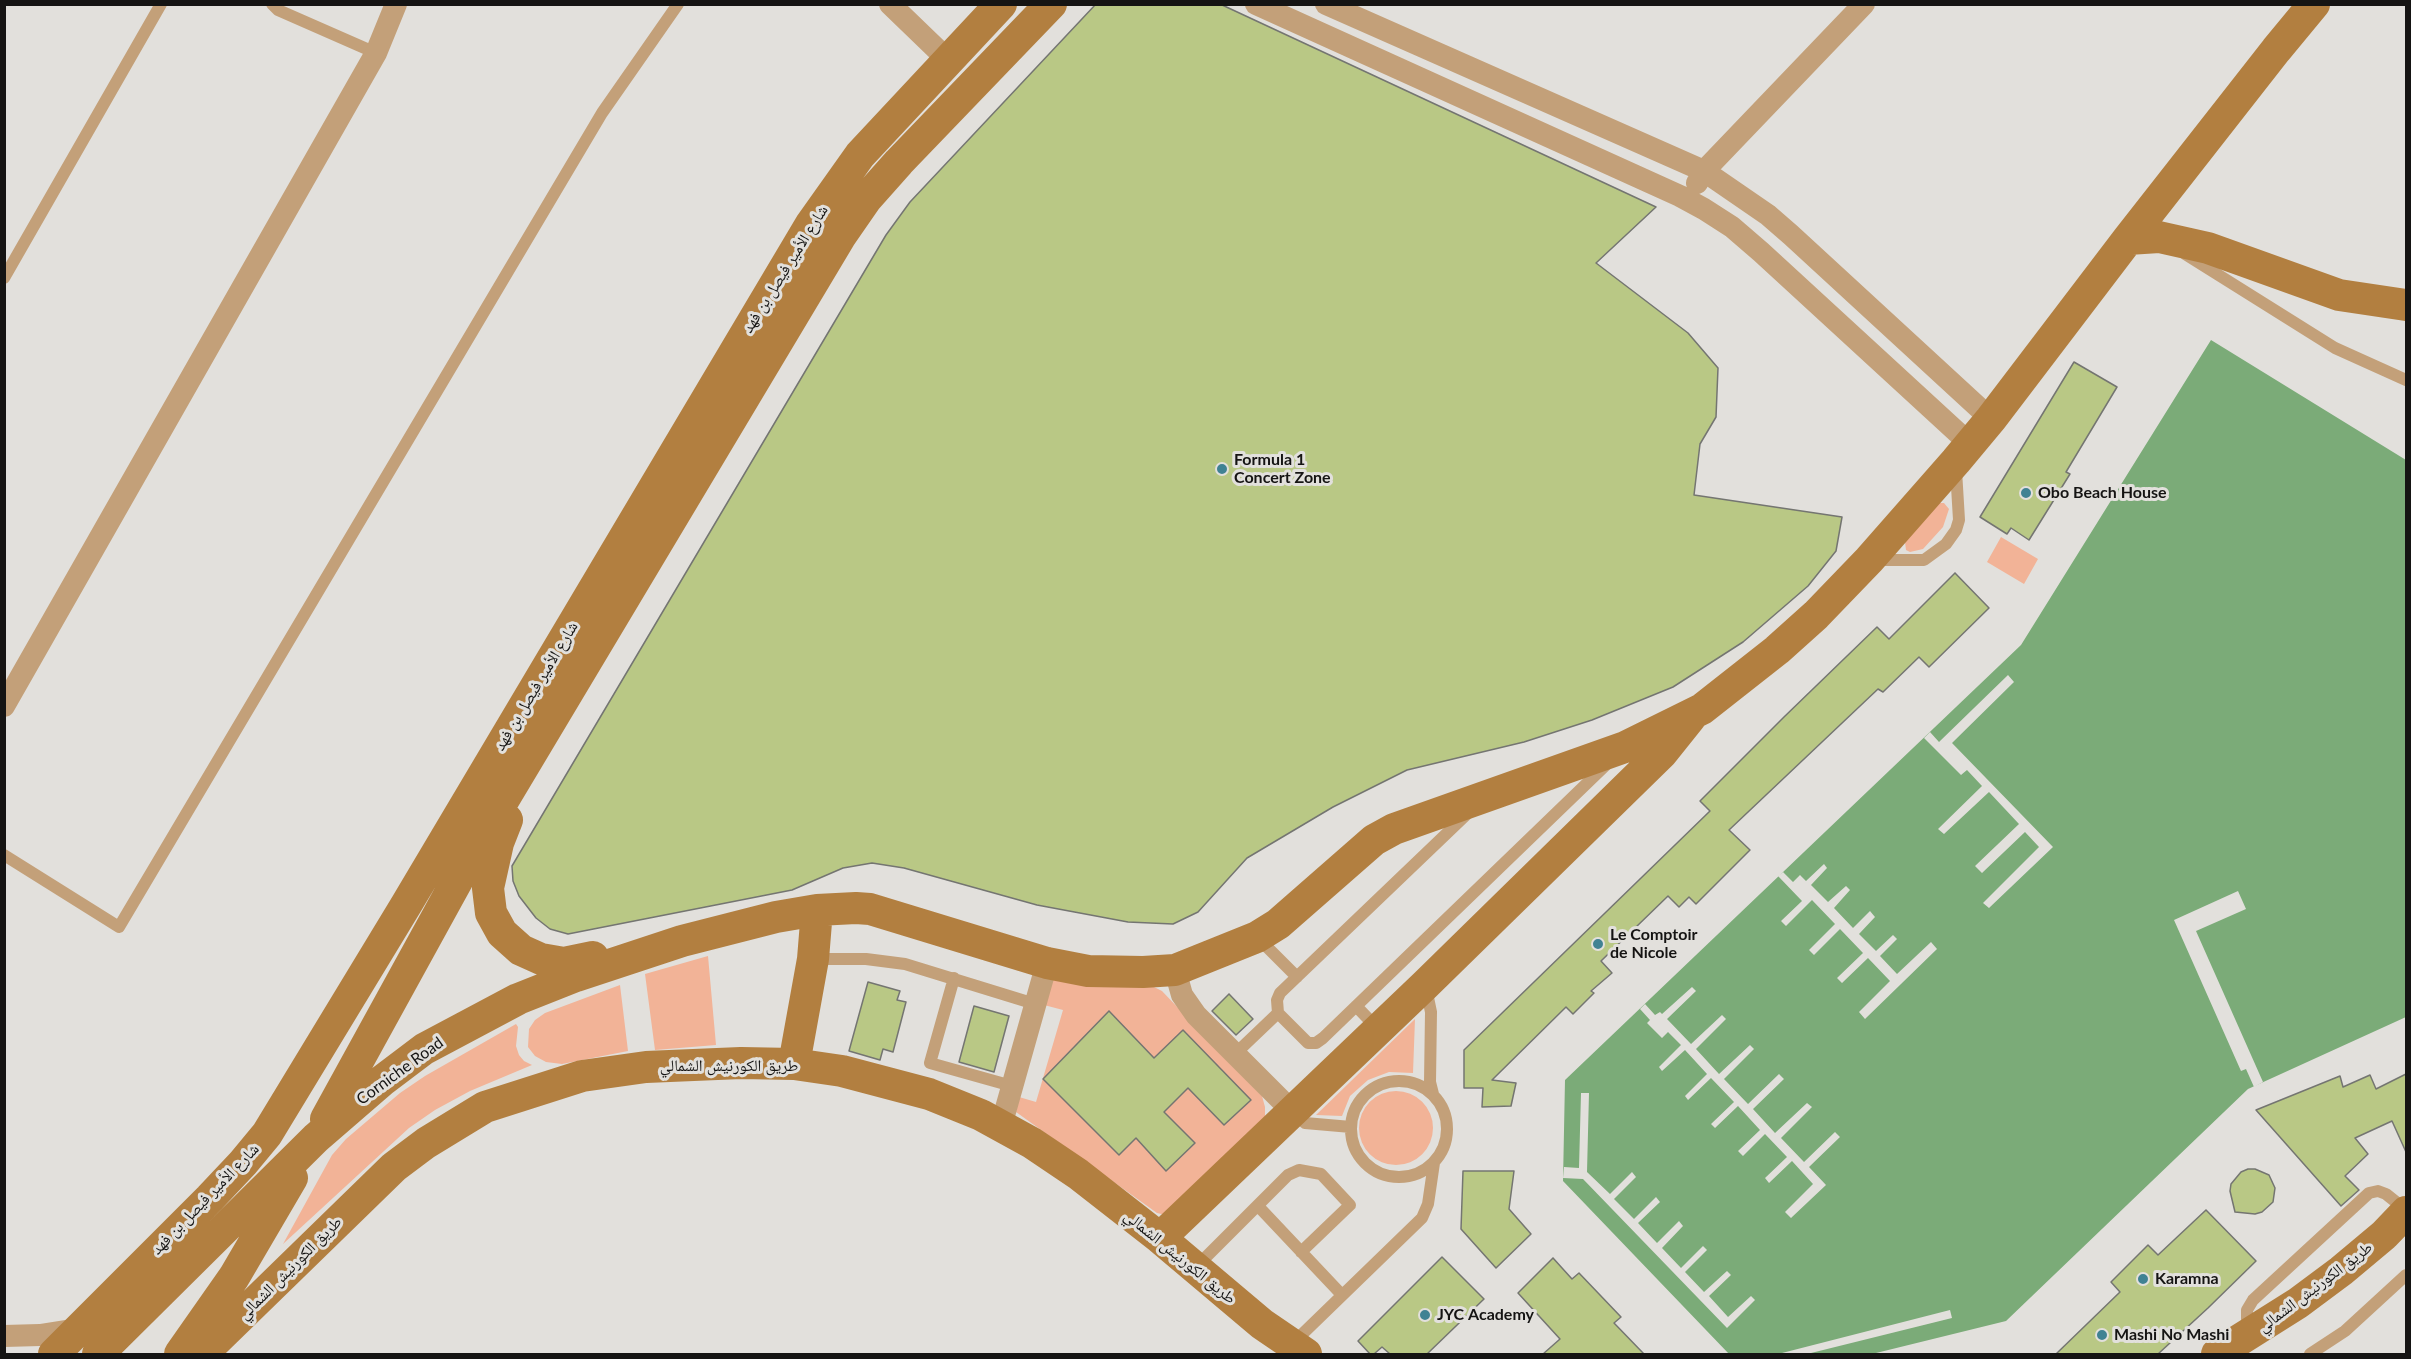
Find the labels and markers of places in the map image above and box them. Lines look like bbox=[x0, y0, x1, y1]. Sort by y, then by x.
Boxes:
place label: Formula 1 Concert Zone bbox=[1234, 450, 1331, 488]
marker: Formula 1 Concert Zone bbox=[1215, 462, 1229, 476]
place label: Obo Beach House bbox=[2038, 483, 2167, 503]
marker: Obo Beach House bbox=[2019, 486, 2033, 500]
place label: Le Comptoir de Nicole bbox=[1610, 925, 1697, 963]
marker: Le Comptoir de Nicole bbox=[1591, 937, 1605, 951]
place label: Karamna bbox=[2155, 1269, 2219, 1289]
marker: Karamna bbox=[2136, 1272, 2150, 1286]
place label: JYC Academy bbox=[1437, 1305, 1534, 1325]
marker: JYC Academy bbox=[1418, 1308, 1432, 1322]
place label: Mashi No Mashi bbox=[2114, 1325, 2229, 1345]
marker: Mashi No Mashi bbox=[2095, 1328, 2109, 1342]

